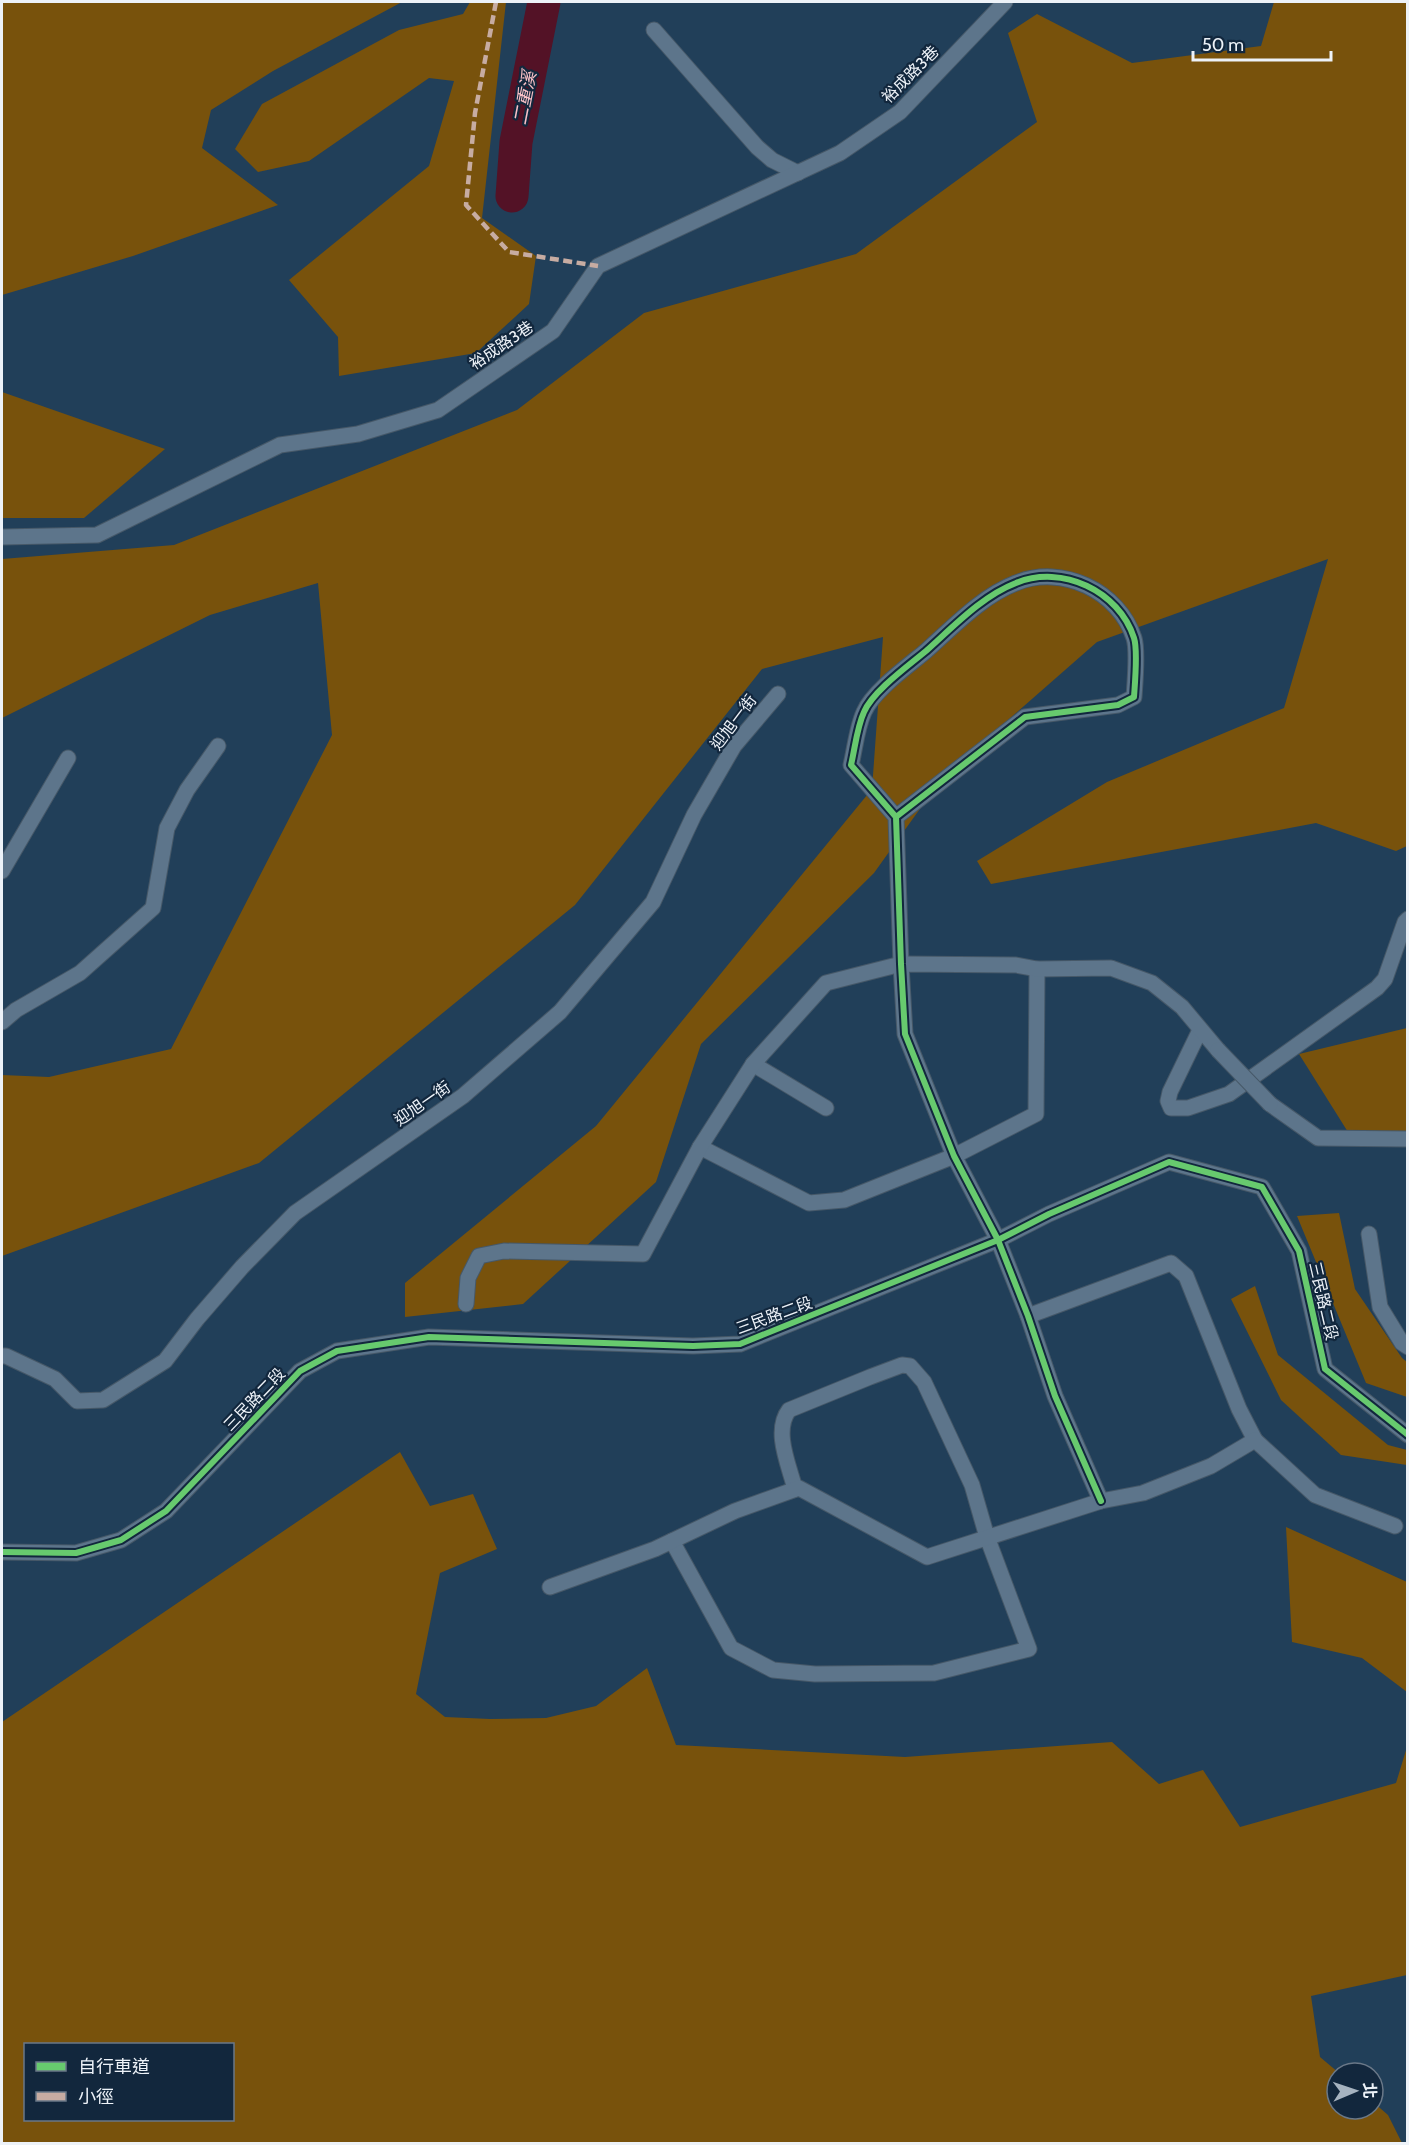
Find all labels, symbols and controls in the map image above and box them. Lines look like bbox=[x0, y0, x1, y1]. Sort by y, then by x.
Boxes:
scale bar bbox=[1193, 24, 1331, 62]
text: 50 m bbox=[1202, 34, 1244, 56]
street label: 裕成路3巷 bbox=[878, 42, 943, 107]
water label: 二重溪 bbox=[509, 66, 542, 127]
street label: 裕成路3巷 bbox=[466, 317, 537, 374]
street label: 迎旭一街 bbox=[707, 691, 760, 754]
street label: 迎旭一街 bbox=[391, 1077, 454, 1130]
street label: 三民路二段 bbox=[1305, 1260, 1342, 1342]
street label: 三民路二段 bbox=[733, 1293, 815, 1338]
street label: 三民路二段 bbox=[220, 1364, 289, 1435]
legend bbox=[24, 2043, 234, 2121]
text: 自行車道 bbox=[78, 2056, 150, 2078]
north arrow bbox=[1325, 2061, 1385, 2121]
text: 北 bbox=[1360, 2082, 1379, 2099]
text: 小徑 bbox=[78, 2086, 114, 2108]

